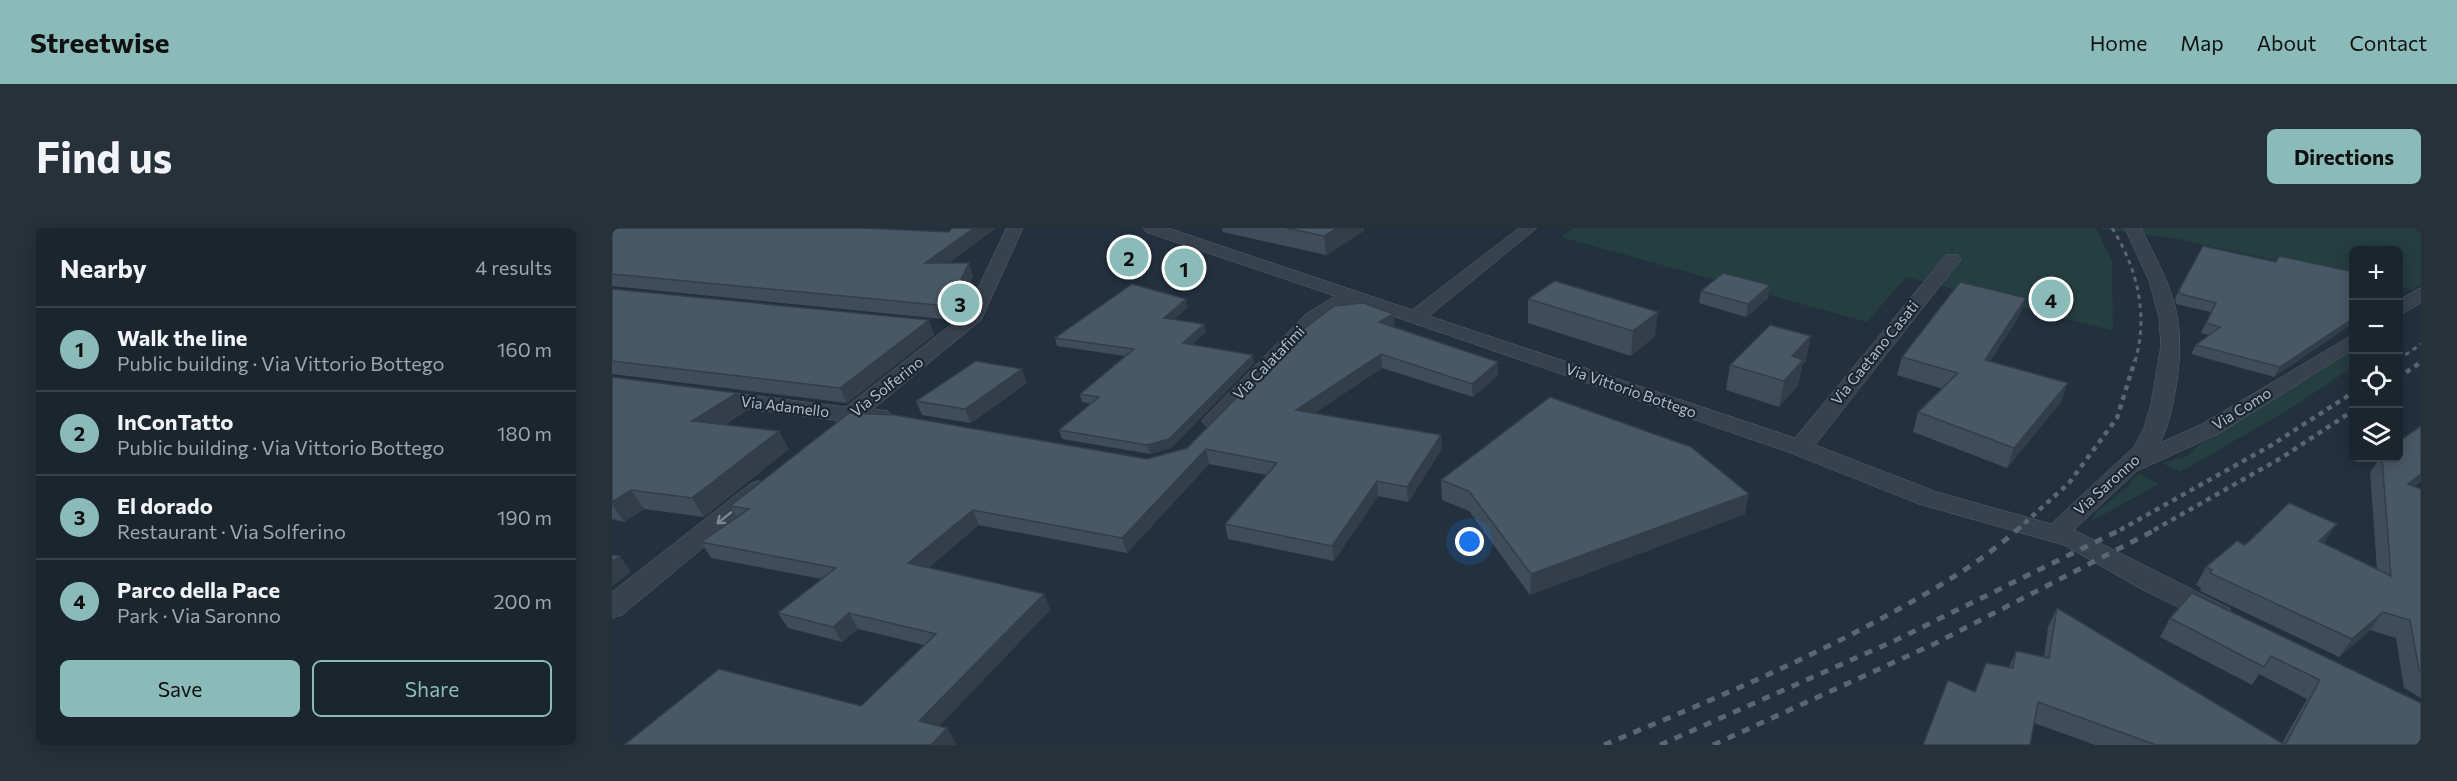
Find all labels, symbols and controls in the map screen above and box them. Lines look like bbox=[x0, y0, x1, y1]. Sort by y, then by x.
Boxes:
text: Streetwise bbox=[30, 25, 170, 59]
text: Home bbox=[2090, 30, 2147, 55]
text: Map bbox=[2180, 30, 2224, 55]
text: About bbox=[2257, 30, 2316, 55]
text: Contact bbox=[2349, 30, 2427, 55]
button: Directions bbox=[2267, 129, 2421, 184]
text: Find us bbox=[36, 130, 172, 182]
pin: 2 bbox=[1110, 234, 1148, 279]
pin: 1 bbox=[1164, 246, 1204, 291]
map controls bbox=[2349, 246, 2403, 462]
button: + bbox=[2349, 246, 2403, 300]
text: Nearby bbox=[60, 252, 147, 283]
text: 4 results bbox=[475, 255, 552, 279]
pin: 4 bbox=[2032, 276, 2070, 322]
pin: 3 bbox=[940, 280, 980, 326]
street label: Via Gaetano Casati bbox=[1827, 297, 1922, 408]
button: − bbox=[2349, 300, 2403, 354]
street label: Via Calatafimi bbox=[1229, 322, 1308, 403]
text: Walk the line bbox=[117, 324, 247, 351]
text: 1 bbox=[75, 337, 84, 361]
text: 160 m bbox=[497, 337, 552, 361]
text: Public building · Via Vittorio Bottego bbox=[117, 351, 444, 375]
street label: Via Solferino bbox=[846, 352, 926, 420]
button: locate bbox=[2349, 354, 2403, 408]
street label: Via Vittorio Bottego bbox=[1563, 359, 1699, 421]
street label: Via Como bbox=[2209, 383, 2274, 433]
street label: Via Adamello bbox=[740, 392, 830, 420]
text: InConTatto bbox=[117, 408, 233, 435]
button: layers bbox=[2349, 408, 2403, 462]
text: 2 bbox=[74, 421, 85, 445]
text: 180 m bbox=[497, 421, 552, 445]
text: Public building · Via Vittorio Bottego bbox=[117, 435, 444, 459]
street label: Via Saronno bbox=[2070, 450, 2143, 519]
text: El dorado bbox=[117, 492, 213, 519]
text: 3 bbox=[74, 505, 85, 529]
text: 190 m bbox=[497, 505, 552, 529]
one-way arrow bbox=[716, 511, 732, 524]
text: Restaurant · Via Solferino bbox=[117, 519, 346, 543]
your location bbox=[1455, 527, 1484, 556]
text: Parco della Pace bbox=[117, 576, 280, 603]
text: 4 bbox=[73, 589, 86, 613]
text: 200 m bbox=[494, 589, 552, 613]
text: Park · Via Saronno bbox=[117, 603, 281, 627]
button: Save bbox=[60, 660, 300, 717]
button: Share bbox=[312, 660, 552, 717]

